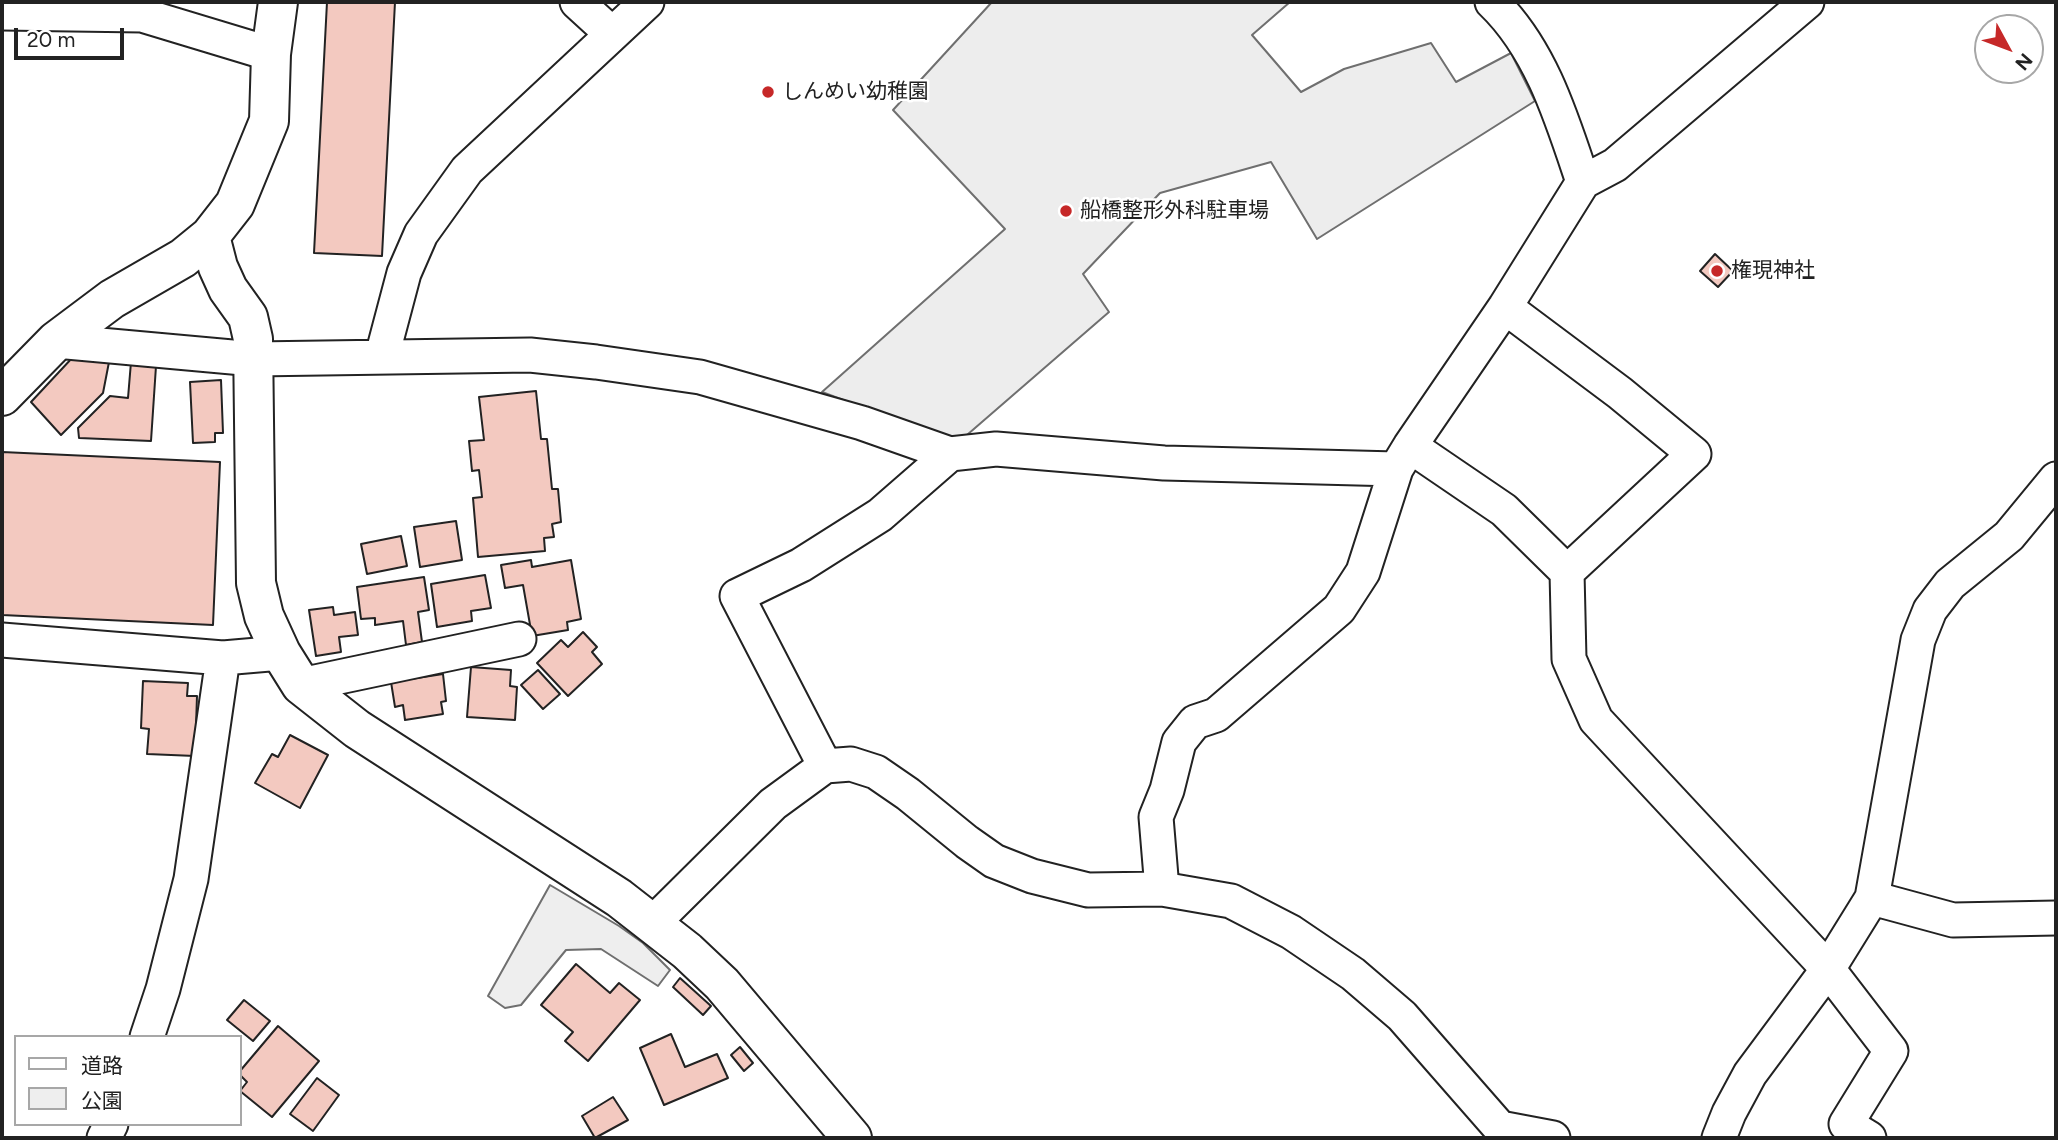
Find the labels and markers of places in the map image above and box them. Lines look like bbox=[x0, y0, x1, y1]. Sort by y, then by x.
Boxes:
place label: しんめい幼稚園 bbox=[782, 79, 929, 105]
marker: しんめい幼稚園 bbox=[760, 84, 776, 100]
place label: 船橋整形外科駐車場 bbox=[1080, 198, 1269, 224]
marker: 船橋整形外科駐車場 bbox=[1058, 203, 1074, 219]
place label: 権現神社 bbox=[1731, 258, 1815, 284]
marker: 権現神社 bbox=[1709, 263, 1725, 279]

